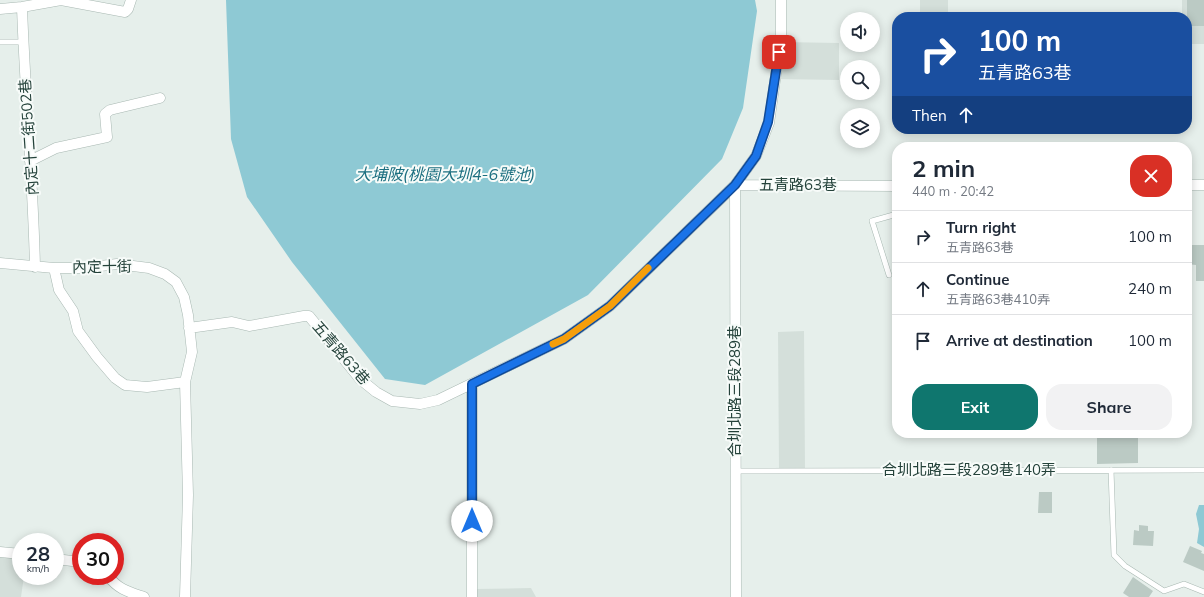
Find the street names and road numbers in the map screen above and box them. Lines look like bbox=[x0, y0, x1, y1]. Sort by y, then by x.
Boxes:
street label: 內定十二街502巷 bbox=[15, 78, 42, 196]
street label: 五青路63巷 bbox=[759, 175, 837, 194]
street label: 內定十街 bbox=[72, 256, 132, 277]
street label: 五青路63巷 bbox=[309, 317, 374, 388]
street label: 合圳北路三段289巷 bbox=[725, 325, 744, 457]
street label: 合圳北路三段289巷140弄 bbox=[882, 460, 1056, 479]

